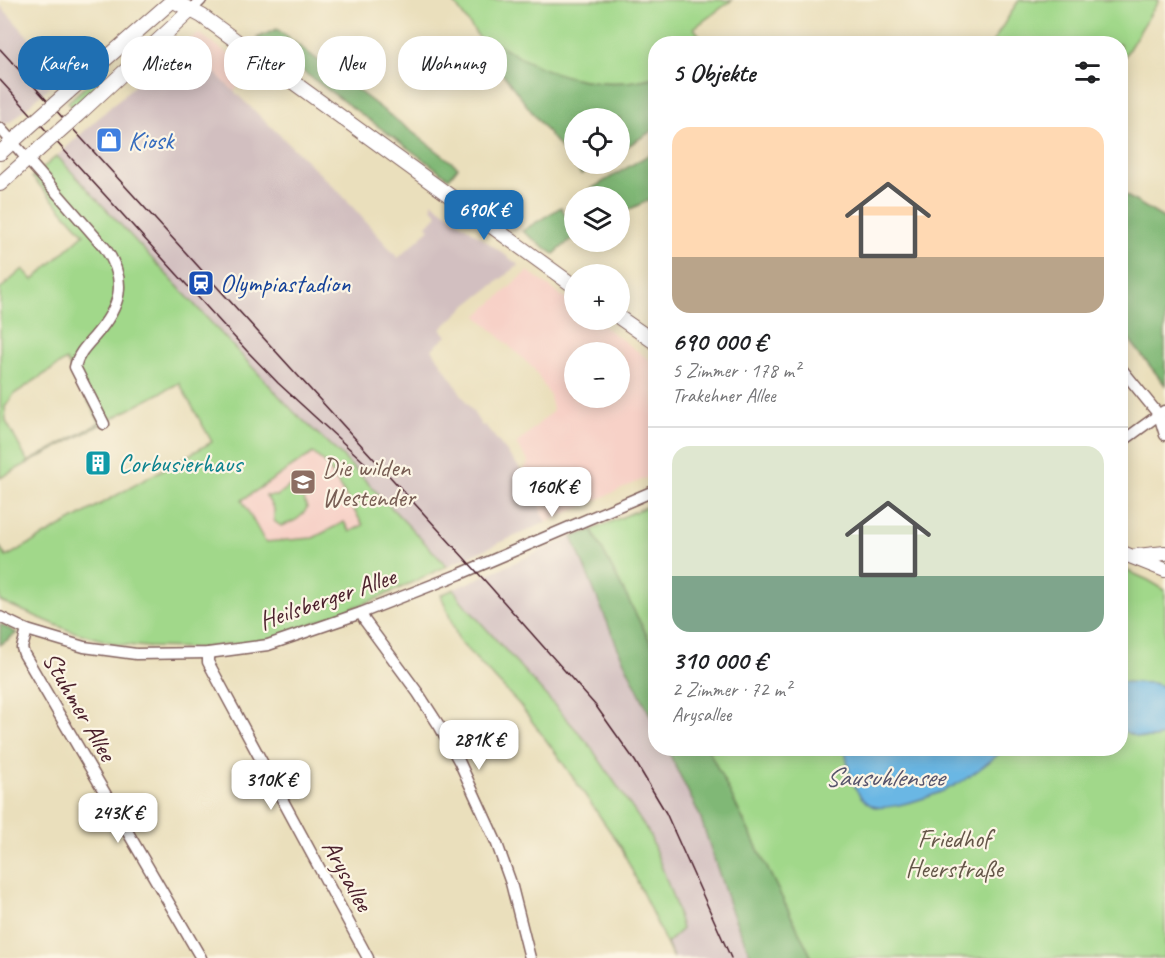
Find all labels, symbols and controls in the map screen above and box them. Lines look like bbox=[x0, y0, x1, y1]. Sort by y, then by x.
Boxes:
chip: Kaufen bbox=[18, 36, 109, 90]
chip: Mieten bbox=[121, 36, 212, 90]
chip: Filter bbox=[224, 36, 305, 90]
chip: Neu bbox=[317, 36, 386, 90]
chip: Wohnung bbox=[398, 36, 507, 90]
text: 5 Objekte bbox=[672, 56, 756, 89]
icon: filters bbox=[1071, 56, 1104, 89]
map controls bbox=[564, 108, 630, 408]
button: locate bbox=[564, 108, 630, 174]
place label: Kiosk bbox=[128, 124, 175, 157]
shop icon: Kiosk bbox=[94, 125, 124, 155]
icon: home bbox=[834, 166, 942, 274]
button: layers bbox=[564, 186, 630, 252]
pin: 690K € bbox=[435, 190, 533, 241]
text: 690K € bbox=[458, 197, 510, 222]
button: + bbox=[564, 264, 630, 330]
place label: Olympiastadion bbox=[220, 267, 351, 300]
station icon: Olympiastadion bbox=[186, 268, 216, 298]
text: 690 000 € bbox=[672, 325, 767, 358]
button: − bbox=[564, 342, 630, 408]
text: 5 Zimmer · 178 m² bbox=[672, 358, 800, 383]
text: Trakehner Allee bbox=[672, 383, 776, 408]
place label: Corbusierhaus bbox=[118, 447, 244, 480]
building icon: Corbusierhaus bbox=[83, 448, 113, 478]
place label: Die wilden Westender bbox=[322, 451, 417, 514]
school or university icon: Die wilden Westender bbox=[288, 467, 318, 497]
pin: 160K € bbox=[503, 467, 601, 518]
text: 160K € bbox=[526, 474, 578, 499]
icon: home bbox=[834, 485, 942, 593]
street label: Heilsberger Allee bbox=[254, 559, 401, 637]
text: 310 000 € bbox=[672, 644, 766, 677]
street label: Stuhmer Allee bbox=[35, 646, 125, 769]
text: 2 Zimmer · 72 m² bbox=[672, 677, 791, 702]
text: Arysallee bbox=[672, 702, 731, 727]
pin: 281K € bbox=[430, 720, 528, 771]
text: 281K € bbox=[454, 727, 505, 752]
pin: 310K € bbox=[222, 760, 320, 811]
water label: Sausuhlensee bbox=[825, 760, 947, 794]
text: 310K € bbox=[246, 767, 297, 792]
pin: 243K € bbox=[69, 793, 167, 844]
text: 243K € bbox=[93, 800, 144, 825]
park label: Friedhof Heerstraße bbox=[905, 822, 1005, 885]
street label: Arysallee bbox=[314, 834, 381, 918]

